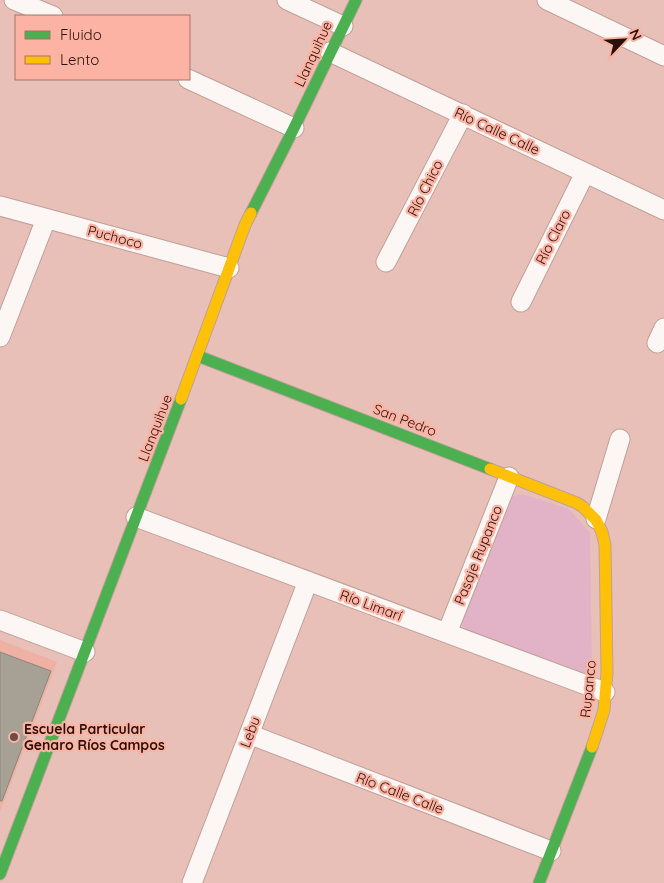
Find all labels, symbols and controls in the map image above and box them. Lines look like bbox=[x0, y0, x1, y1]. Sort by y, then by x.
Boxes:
legend bbox=[15, 15, 190, 80]
north arrow bbox=[599, 15, 649, 65]
street label: Llanquihue bbox=[290, 18, 336, 90]
text: Fluido bbox=[60, 25, 102, 44]
text: N bbox=[625, 26, 646, 43]
text: Lento bbox=[60, 50, 99, 69]
street label: Río Calle Calle bbox=[451, 103, 543, 159]
street label: Río Chico bbox=[403, 157, 447, 219]
street label: Río Claro bbox=[532, 207, 574, 267]
street label: Puchoco bbox=[86, 221, 144, 253]
street label: Llanquihue bbox=[134, 392, 176, 464]
street label: San Pedro bbox=[371, 400, 439, 440]
street label: Pasaje Rupanco bbox=[450, 503, 506, 607]
street label: Río Limarí bbox=[337, 585, 405, 625]
street label: Rupanco bbox=[576, 659, 600, 719]
street label: Lebu bbox=[236, 714, 264, 750]
place label: Escuela Particular Genaro Ríos Campos bbox=[24, 720, 165, 754]
marker: Escuela Particular Genaro Ríos Campos bbox=[8, 731, 20, 743]
street label: Río Calle Calle bbox=[354, 768, 446, 818]

